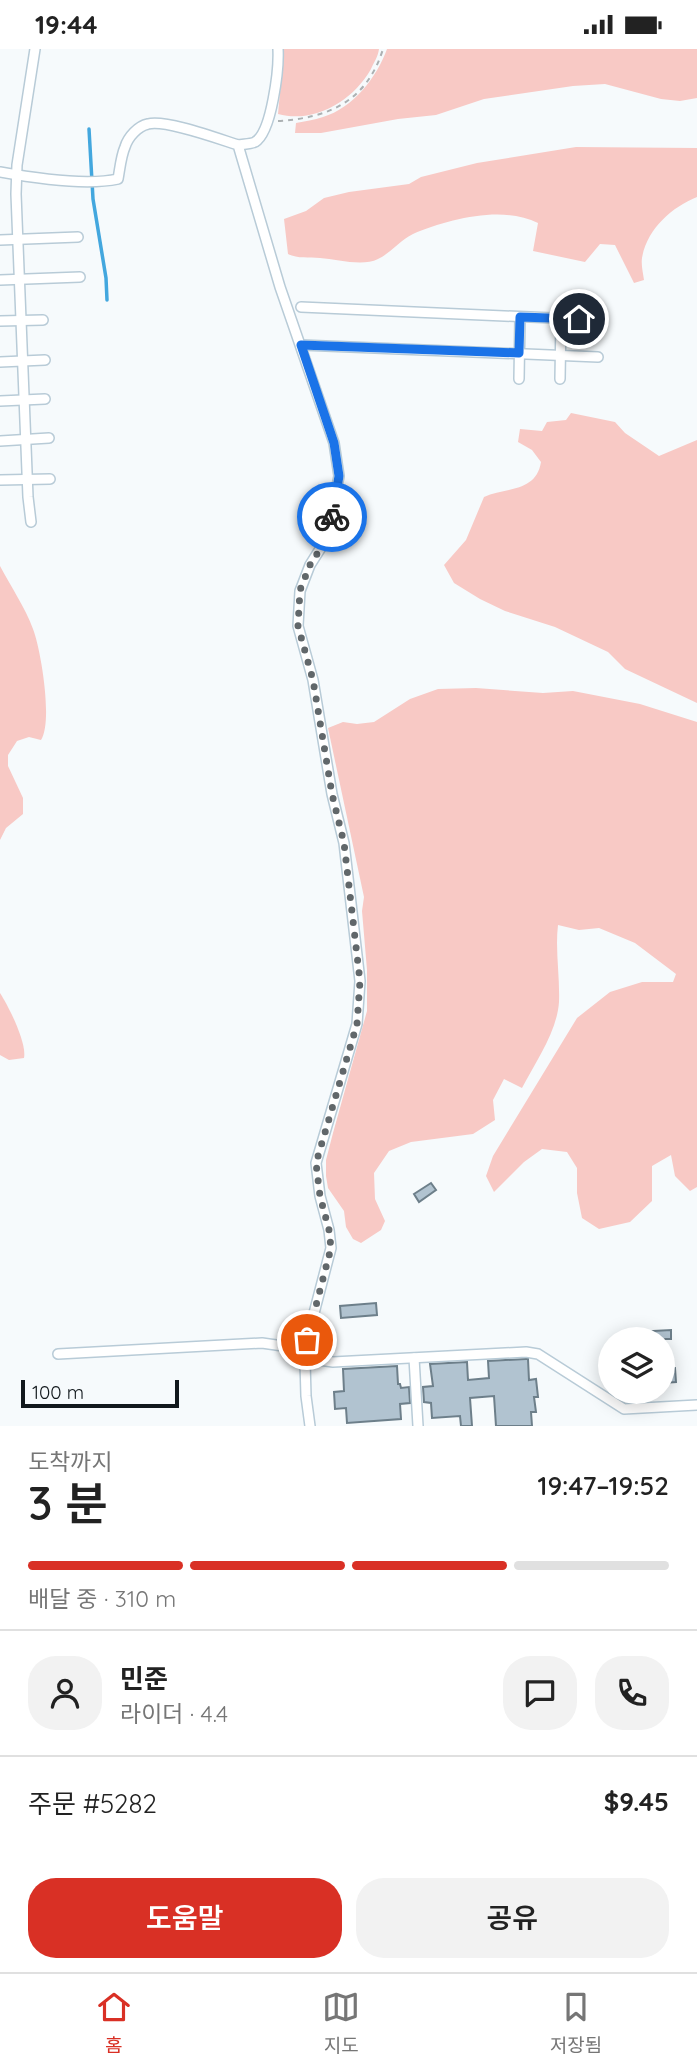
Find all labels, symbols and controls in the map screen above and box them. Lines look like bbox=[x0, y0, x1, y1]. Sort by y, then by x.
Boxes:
text: 19:44 bbox=[35, 8, 98, 41]
pin bbox=[549, 289, 609, 349]
icon: home bbox=[560, 300, 598, 338]
courier bbox=[297, 482, 367, 552]
icon: bike bbox=[313, 498, 351, 536]
pin bbox=[277, 1310, 337, 1370]
icon: bag bbox=[288, 1321, 326, 1359]
map controls bbox=[598, 1327, 675, 1404]
button: layers bbox=[598, 1327, 675, 1404]
scale bar bbox=[21, 1377, 178, 1409]
text: 100 m bbox=[32, 1380, 84, 1404]
text: 도착까지 bbox=[28, 1447, 113, 1476]
text: 19:47–19:52 bbox=[537, 1469, 669, 1502]
text: 3 분 bbox=[28, 1474, 108, 1532]
text: 배달 중 · 310 m bbox=[28, 1584, 176, 1613]
button: person bbox=[28, 1656, 102, 1730]
button: chat bbox=[503, 1656, 577, 1730]
button: phone bbox=[595, 1656, 669, 1730]
text: 민준 bbox=[120, 1662, 168, 1695]
text: 라이더 · 4.4 bbox=[120, 1699, 228, 1728]
text: $9.45 bbox=[604, 1785, 669, 1818]
text: 주문 #5282 bbox=[28, 1787, 157, 1820]
button: 도움말 bbox=[28, 1878, 342, 1958]
button: 공유 bbox=[356, 1878, 669, 1958]
tab: 홈 bbox=[95, 1988, 133, 2057]
tab: 지도 bbox=[322, 1988, 360, 2057]
tab: 저장됨 bbox=[550, 1988, 602, 2057]

